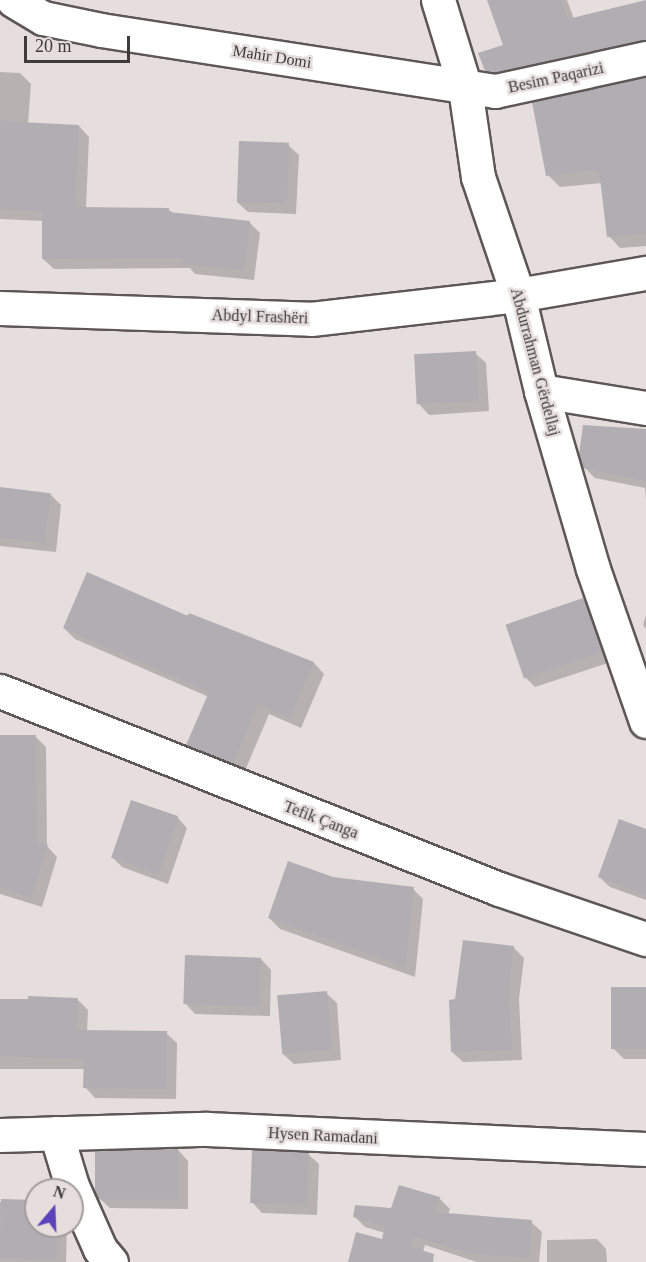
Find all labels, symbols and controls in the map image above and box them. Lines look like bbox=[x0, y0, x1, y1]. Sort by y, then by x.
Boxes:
scale bar bbox=[27, 24, 134, 62]
text: 20 m bbox=[35, 36, 72, 56]
street label: Mahir Domi bbox=[231, 41, 313, 73]
street label: Besim Paqarizi bbox=[506, 58, 606, 98]
street label: Abdurrahman Gërdellaj bbox=[506, 286, 564, 438]
street label: Abdyl Frashëri bbox=[211, 306, 309, 328]
street label: Tefik Çanga bbox=[281, 797, 361, 843]
street label: Hysen Ramadani bbox=[268, 1124, 378, 1148]
north arrow bbox=[24, 1178, 84, 1238]
text: N bbox=[51, 1182, 68, 1202]

